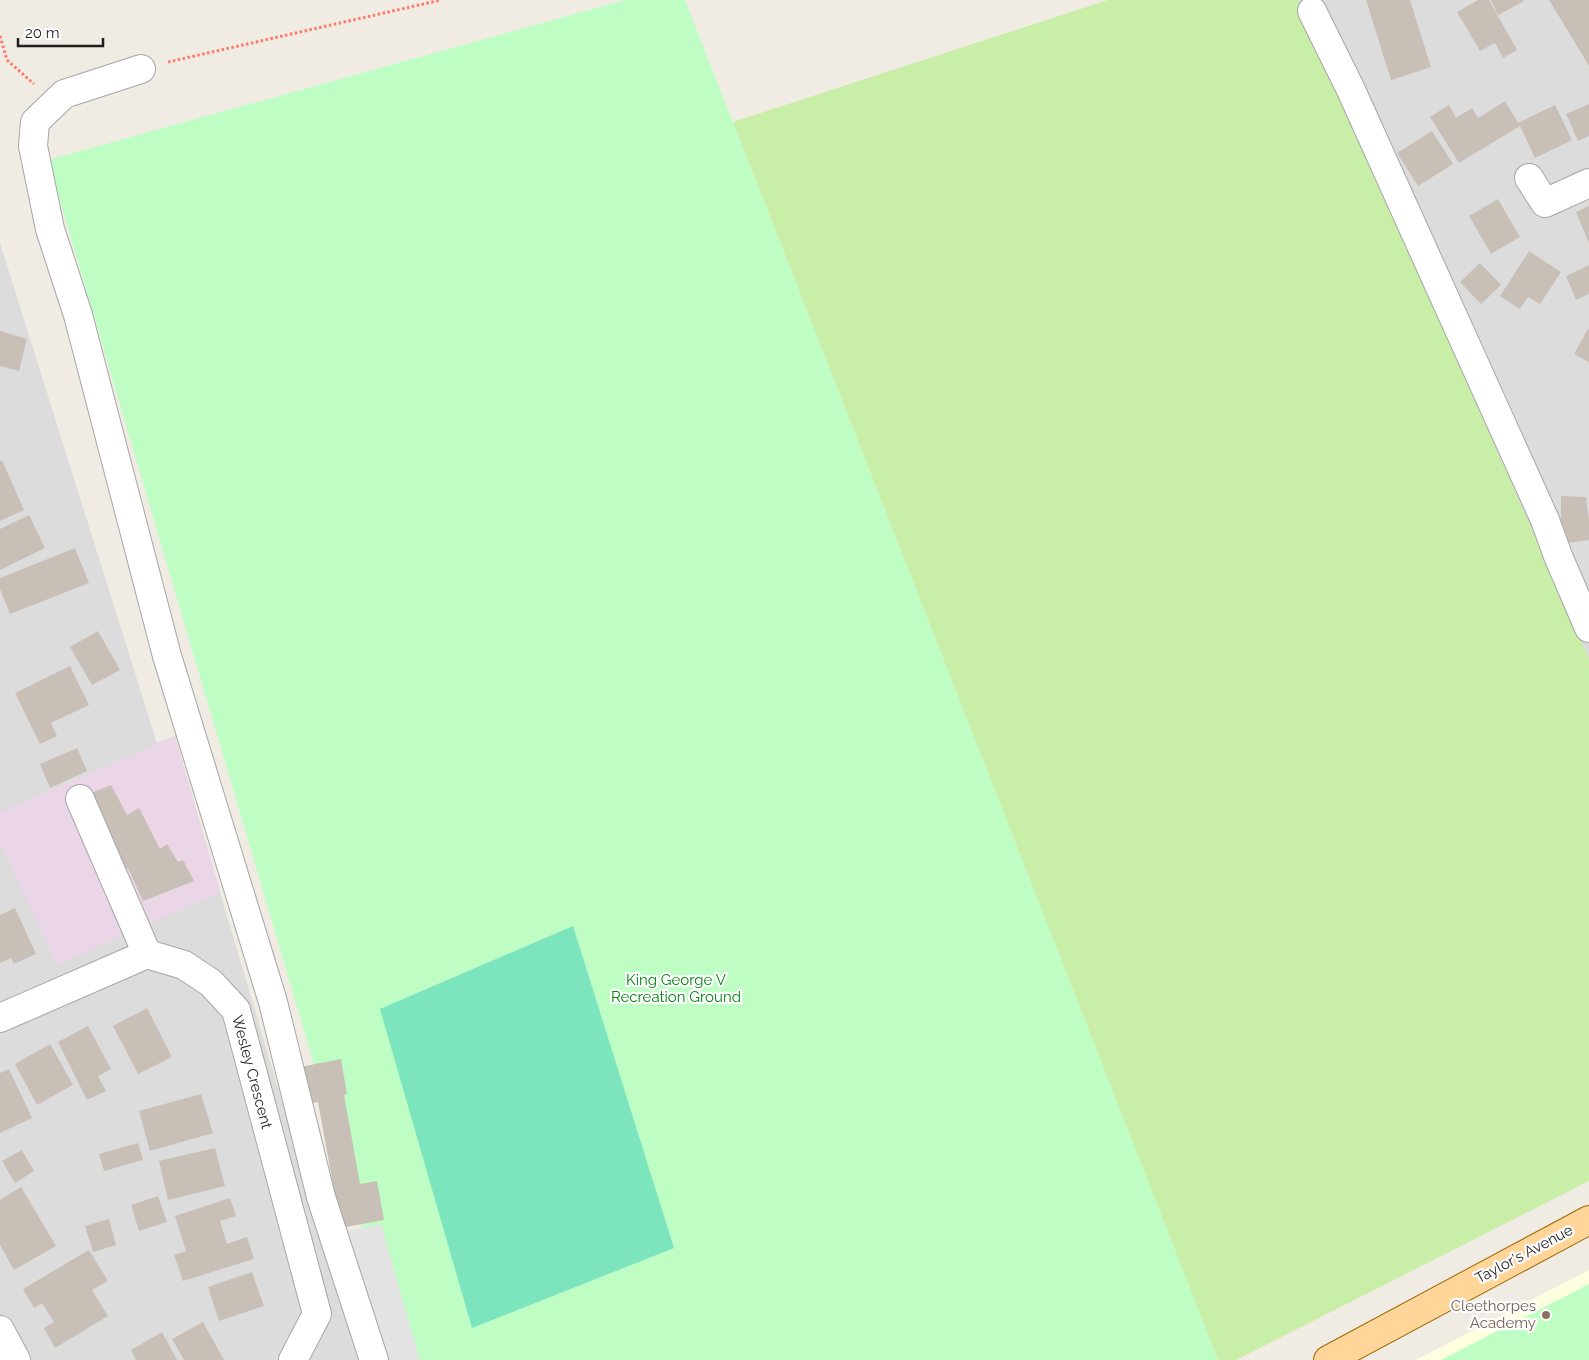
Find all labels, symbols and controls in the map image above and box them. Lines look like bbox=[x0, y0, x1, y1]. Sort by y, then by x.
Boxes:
scale bar bbox=[18, 15, 102, 47]
text: 20 m bbox=[25, 24, 60, 42]
park label: King George V Recreation Ground bbox=[611, 971, 741, 1006]
street label: Wesley Crescent bbox=[228, 1013, 276, 1131]
street label: Taylor's Avenue bbox=[1472, 1221, 1576, 1287]
place label: Cleethorpes Academy bbox=[1451, 1297, 1536, 1332]
marker: Cleethorpes Academy bbox=[1540, 1309, 1552, 1321]

